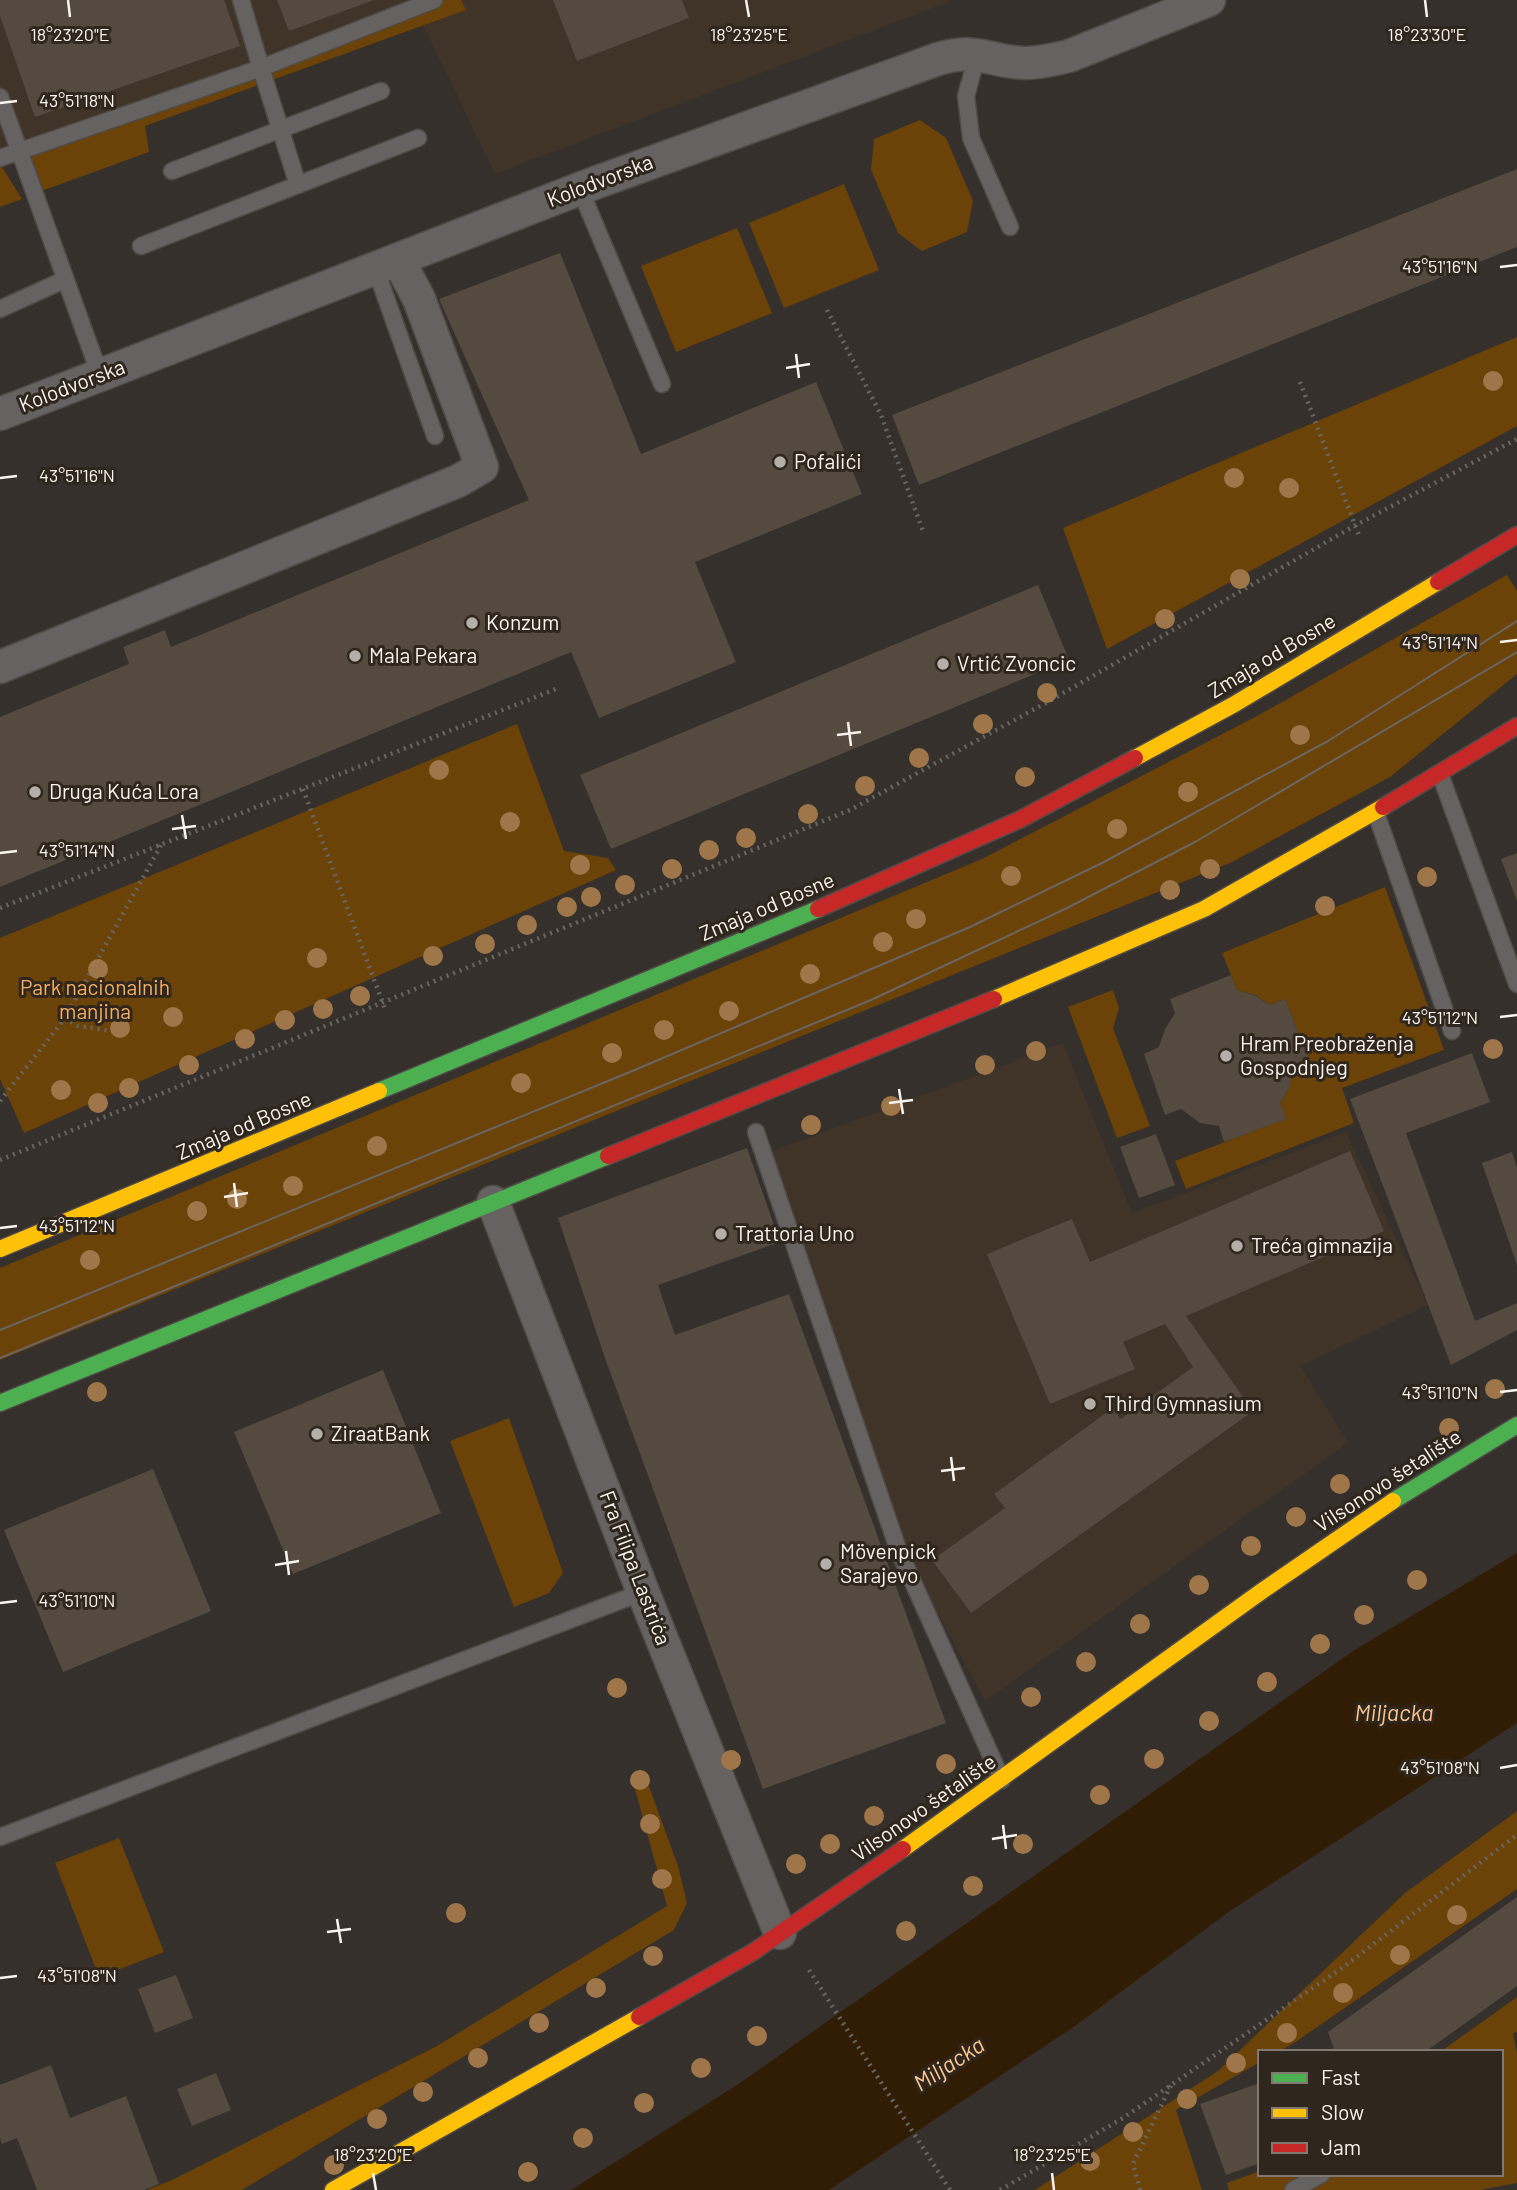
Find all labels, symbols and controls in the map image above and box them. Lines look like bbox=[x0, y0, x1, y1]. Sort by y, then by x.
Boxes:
text: 18°23'20"E bbox=[30, 23, 110, 45]
text: 18°23'25"E bbox=[710, 23, 788, 45]
text: 18°23'30"E bbox=[1388, 23, 1466, 45]
text: 43°51'18"N bbox=[39, 89, 115, 111]
street label: Kolodvorska bbox=[543, 148, 656, 211]
text: 43°51'16"N bbox=[1402, 255, 1478, 277]
street label: Kolodvorska bbox=[15, 353, 128, 416]
place label: Pofalići bbox=[794, 448, 862, 473]
marker: Pofalići bbox=[772, 454, 788, 470]
text: 43°51'16"N bbox=[39, 464, 115, 486]
street label: Zmaja od Bosne bbox=[1203, 607, 1339, 702]
place label: Konzum bbox=[486, 609, 559, 634]
marker: Konzum bbox=[464, 615, 480, 631]
text: 43°51'14"N bbox=[1402, 631, 1478, 653]
place label: Mala Pekara bbox=[369, 642, 477, 667]
marker: Mala Pekara bbox=[347, 648, 363, 664]
place label: Vrtić Zvoncic bbox=[957, 650, 1076, 675]
marker: Vrtić Zvoncic bbox=[935, 656, 951, 672]
place label: Druga Kuća Lora bbox=[49, 778, 199, 803]
marker: Druga Kuća Lora bbox=[27, 784, 43, 800]
text: 43°51'14"N bbox=[39, 839, 115, 861]
street label: Zmaja od Bosne bbox=[695, 866, 838, 945]
park label: Park nacionalnih manjina bbox=[20, 974, 170, 1023]
text: 43°51'12"N bbox=[1402, 1006, 1478, 1028]
place label: Hram Preobraženja Gospodnjeg bbox=[1240, 1030, 1414, 1079]
marker: Hram Preobraženja Gospodnjeg bbox=[1218, 1048, 1234, 1064]
street label: Zmaja od Bosne bbox=[172, 1085, 315, 1164]
text: 43°51'12"N bbox=[39, 1214, 115, 1236]
place label: Trattoria Uno bbox=[735, 1220, 855, 1245]
marker: Trattoria Uno bbox=[713, 1226, 729, 1242]
place label: Treća gimnazija bbox=[1251, 1232, 1393, 1257]
marker: Treća gimnazija bbox=[1229, 1238, 1245, 1254]
text: 43°51'10"N bbox=[1402, 1381, 1478, 1403]
place label: Third Gymnasium bbox=[1104, 1390, 1262, 1415]
marker: Third Gymnasium bbox=[1082, 1396, 1098, 1412]
place label: ZiraatBank bbox=[331, 1420, 430, 1445]
street label: Vilsonovo šetalište bbox=[1309, 1423, 1465, 1537]
marker: ZiraatBank bbox=[309, 1426, 325, 1442]
street label: Fra Filipa Lastrića bbox=[595, 1487, 677, 1648]
place label: Mövenpick Sarajevo bbox=[840, 1538, 936, 1587]
marker: Mövenpick Sarajevo bbox=[818, 1556, 834, 1572]
text: 43°51'10"N bbox=[39, 1589, 115, 1611]
water label: Miljacka bbox=[1354, 1698, 1434, 1726]
street label: Vilsonovo šetalište bbox=[846, 1748, 1000, 1866]
text: 43°51'08"N bbox=[1400, 1756, 1480, 1778]
text: 43°51'08"N bbox=[37, 1964, 117, 1986]
water label: Miljacka bbox=[908, 2030, 989, 2096]
legend bbox=[1258, 2050, 1503, 2176]
text: Fast bbox=[1321, 2064, 1361, 2089]
text: Slow bbox=[1321, 2099, 1364, 2124]
text: Jam bbox=[1321, 2134, 1361, 2159]
text: 18°23'20"E bbox=[333, 2143, 413, 2165]
text: 18°23'25"E bbox=[1013, 2143, 1091, 2165]

